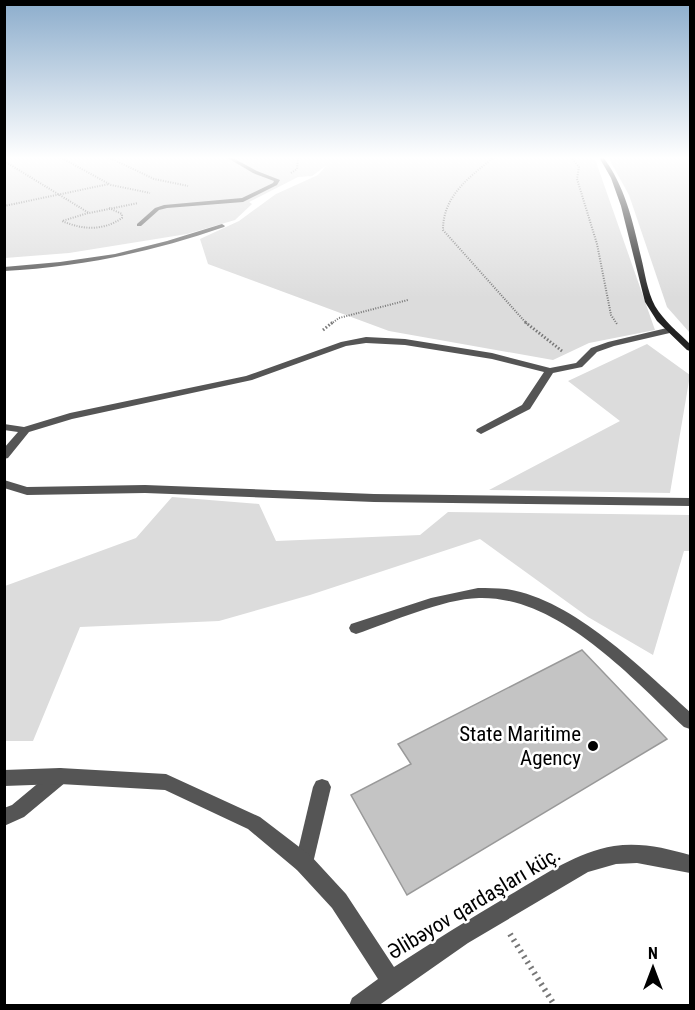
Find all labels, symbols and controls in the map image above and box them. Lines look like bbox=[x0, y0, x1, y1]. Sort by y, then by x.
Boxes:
place label: State Maritime Agency bbox=[459, 722, 581, 770]
marker: State Maritime Agency bbox=[586, 739, 600, 753]
street label: Əlibəyov qardaşları küç. bbox=[383, 842, 565, 964]
north arrow bbox=[623, 938, 683, 998]
text: N bbox=[648, 944, 658, 963]

